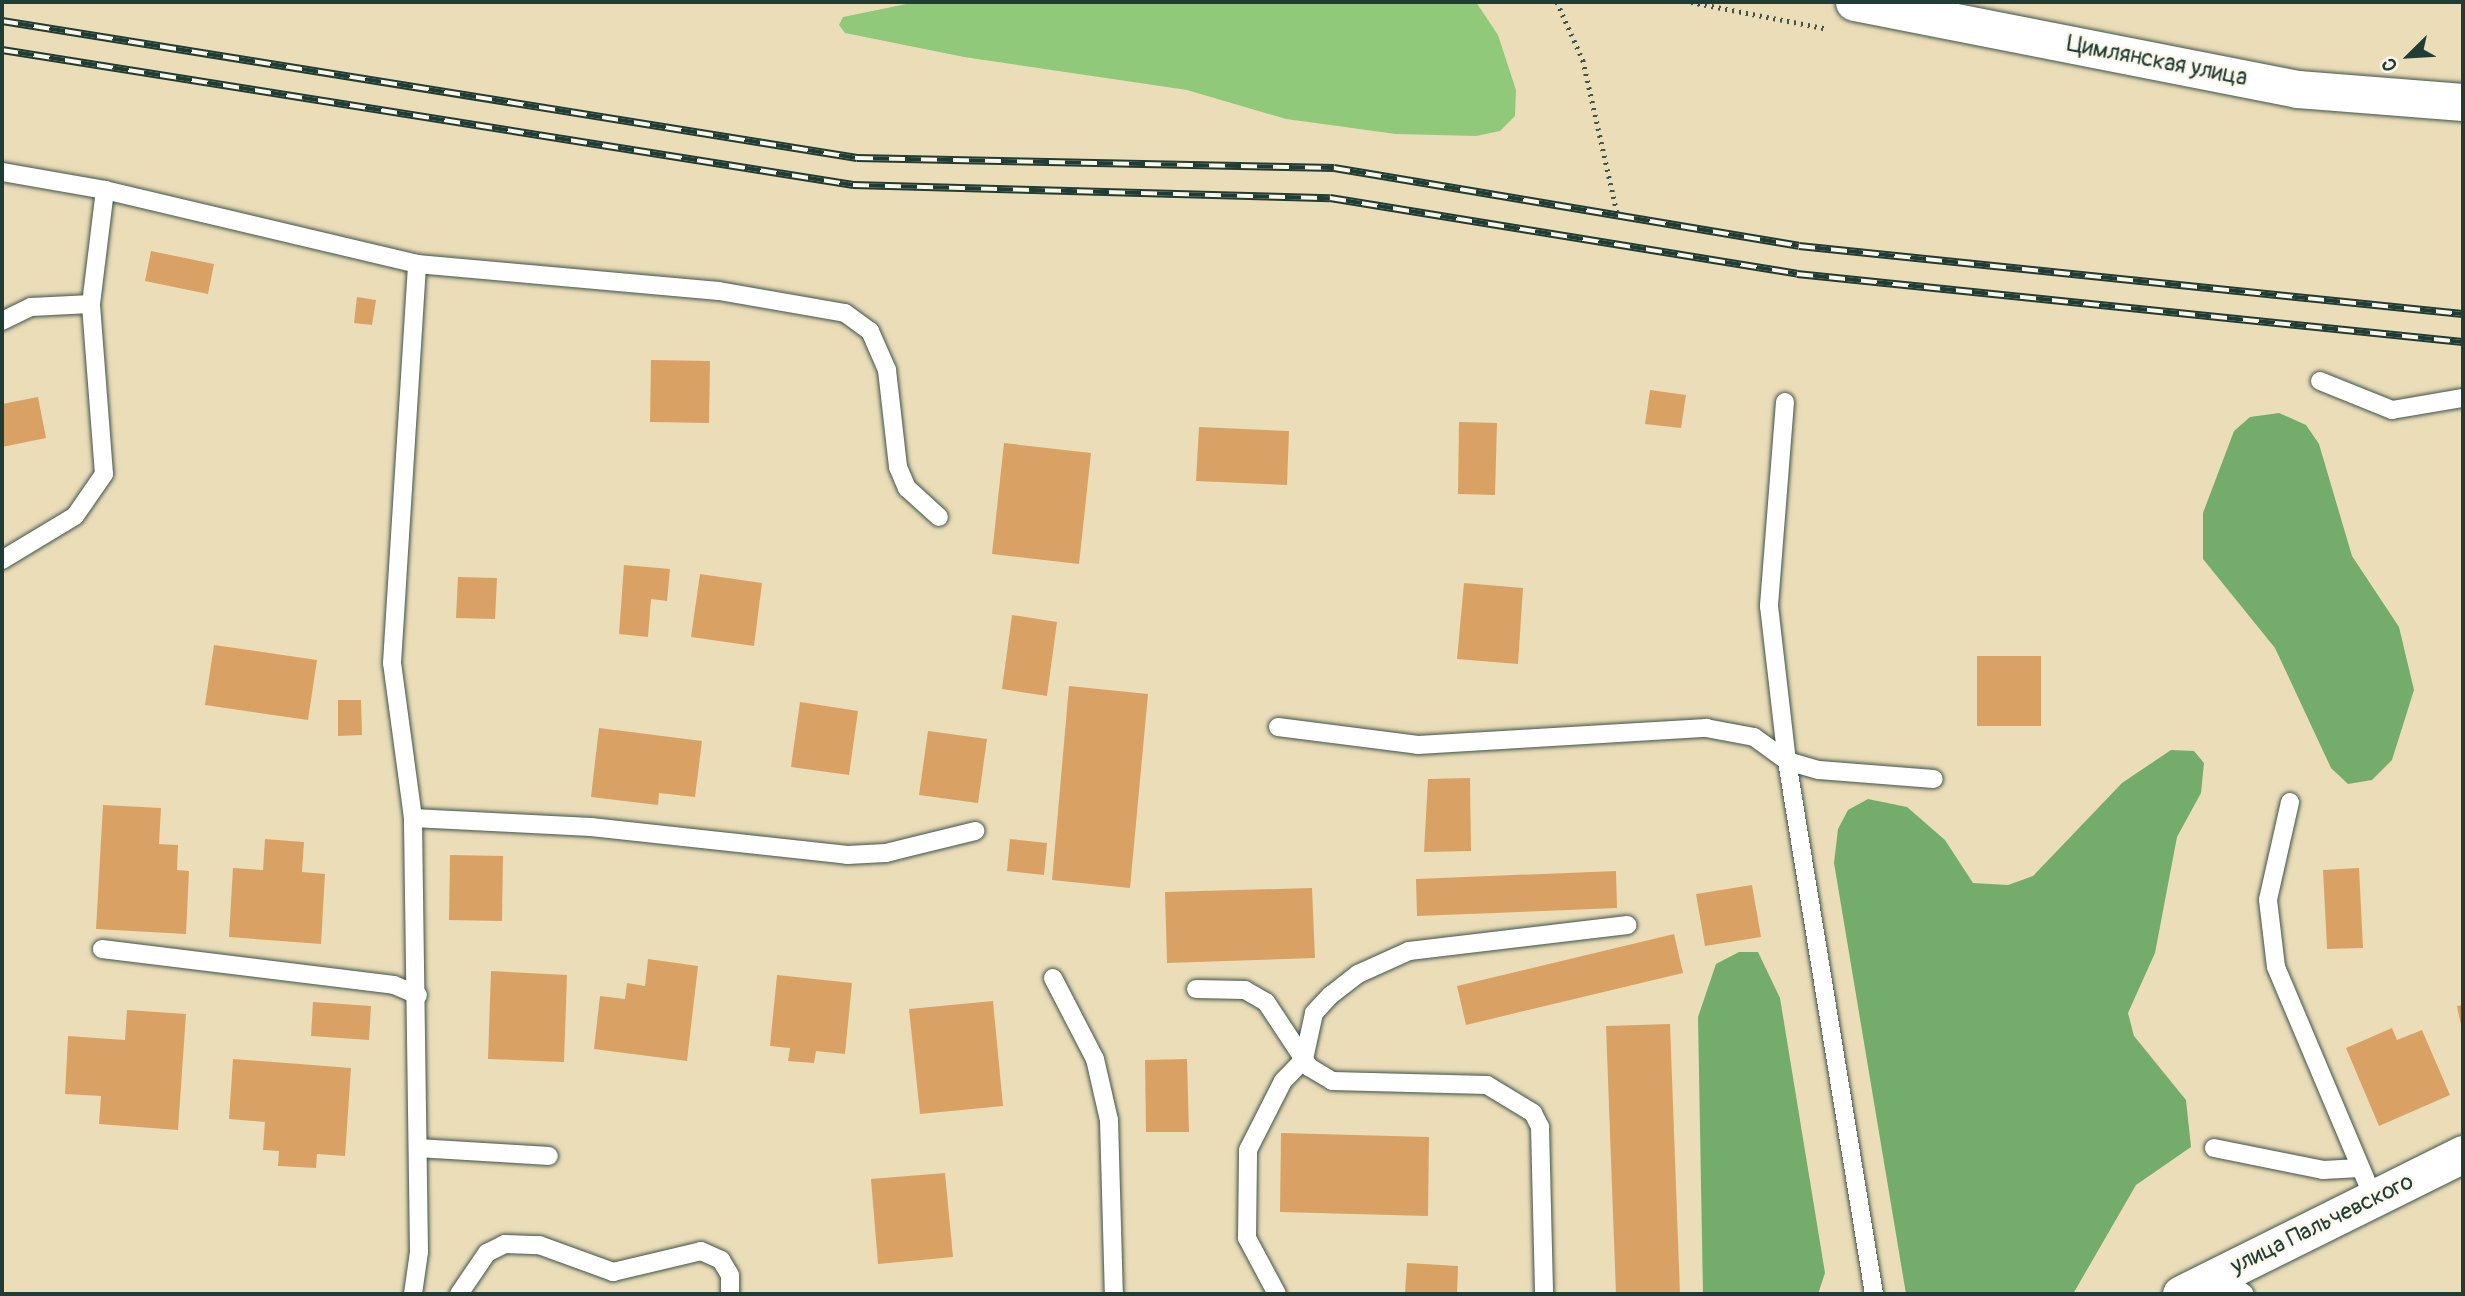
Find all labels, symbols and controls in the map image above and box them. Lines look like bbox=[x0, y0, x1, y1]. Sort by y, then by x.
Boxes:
north arrow bbox=[2374, 21, 2444, 91]
street label: Цимлянская улица bbox=[2064, 30, 2250, 92]
text: С bbox=[2376, 54, 2403, 75]
street label: улица Пальчевского bbox=[2226, 1168, 2418, 1280]

